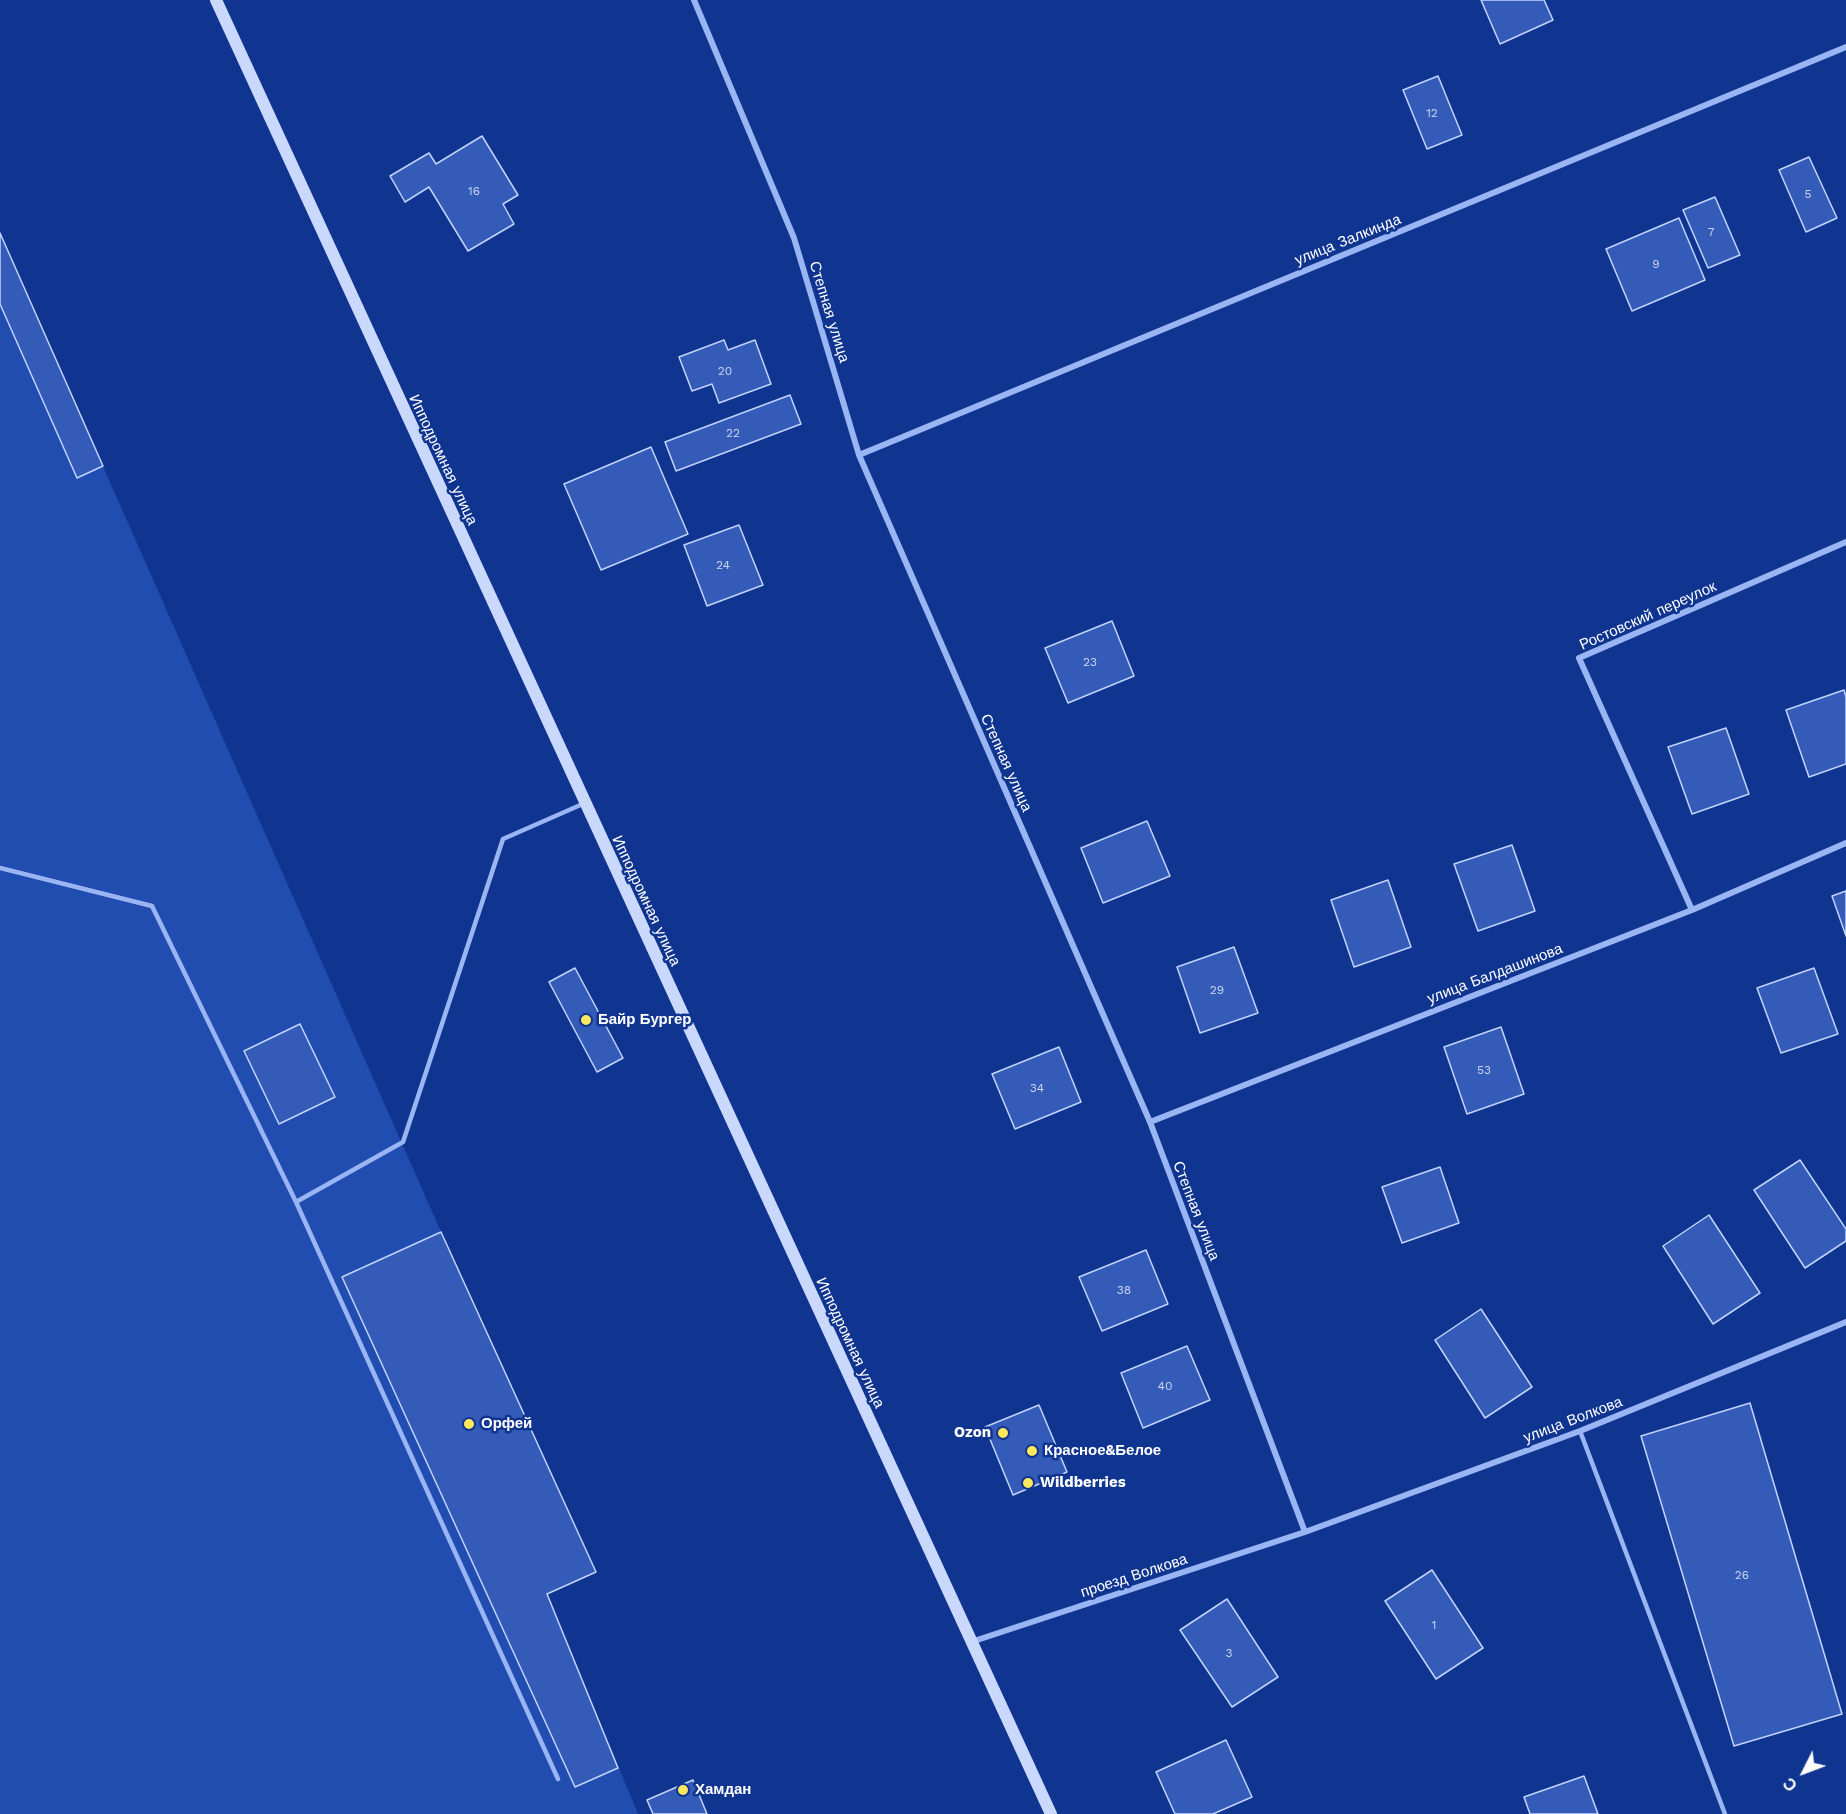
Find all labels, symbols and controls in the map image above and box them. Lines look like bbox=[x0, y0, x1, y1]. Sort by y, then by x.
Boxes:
house number: 12 bbox=[1426, 106, 1438, 120]
house number: 16 bbox=[468, 184, 480, 198]
house number: 5 bbox=[1805, 187, 1811, 201]
street label: улица Залкинда bbox=[1292, 211, 1404, 269]
house number: 7 bbox=[1708, 225, 1714, 239]
house number: 9 bbox=[1652, 257, 1660, 271]
street label: Степная улица bbox=[805, 259, 853, 365]
house number: 20 bbox=[718, 364, 732, 378]
street label: Ипподромная улица bbox=[405, 392, 481, 528]
house number: 22 bbox=[726, 426, 740, 440]
house number: 24 bbox=[716, 558, 730, 572]
street label: Ростовский переулок bbox=[1577, 578, 1719, 654]
house number: 23 bbox=[1083, 655, 1097, 669]
street label: Степная улица bbox=[976, 711, 1036, 815]
street label: Ипподромная улица bbox=[608, 833, 684, 969]
street label: улица Балдашинова bbox=[1425, 940, 1565, 1008]
house number: 29 bbox=[1210, 983, 1224, 997]
place label: Байр Бургер bbox=[598, 1011, 691, 1029]
marker: Байр Бургер bbox=[579, 1013, 593, 1027]
house number: 53 bbox=[1477, 1063, 1491, 1077]
house number: 34 bbox=[1030, 1081, 1044, 1095]
street label: Степная улица bbox=[1169, 1159, 1223, 1263]
street label: Ипподромная улица bbox=[812, 1275, 888, 1411]
house number: 38 bbox=[1117, 1283, 1131, 1297]
house number: 40 bbox=[1158, 1379, 1172, 1393]
street label: улица Волкова bbox=[1521, 1393, 1625, 1447]
place label: Орфей bbox=[481, 1415, 532, 1433]
marker: Орфей bbox=[462, 1417, 476, 1431]
place label: Ozon bbox=[954, 1424, 991, 1442]
marker: Ozon bbox=[996, 1426, 1010, 1440]
place label: Красное&Белое bbox=[1044, 1442, 1161, 1460]
marker: Красное&Белое bbox=[1025, 1444, 1039, 1458]
place label: Wildberries bbox=[1040, 1474, 1126, 1492]
marker: Wildberries bbox=[1021, 1476, 1035, 1490]
street label: проезд Волкова bbox=[1078, 1550, 1190, 1602]
house number: 26 bbox=[1735, 1568, 1749, 1582]
house number: 1 bbox=[1432, 1618, 1436, 1632]
house number: 3 bbox=[1226, 1646, 1232, 1660]
north arrow bbox=[1774, 1742, 1834, 1802]
text: С bbox=[1779, 1774, 1801, 1795]
place label: Хамдан bbox=[695, 1781, 751, 1799]
marker: Хамдан bbox=[676, 1783, 690, 1797]

